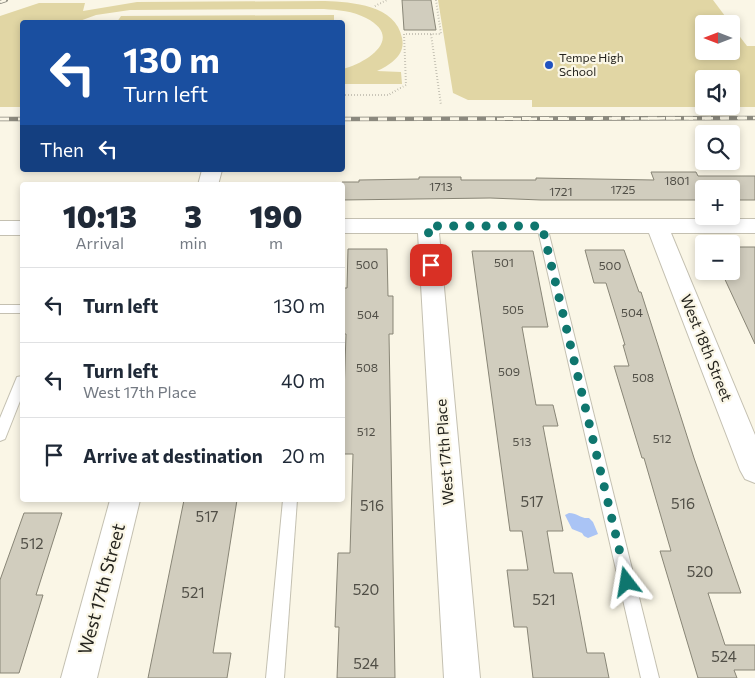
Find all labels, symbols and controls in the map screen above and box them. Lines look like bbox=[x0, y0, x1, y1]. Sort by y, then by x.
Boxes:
north arrow bbox=[695, 15, 740, 60]
map controls bbox=[695, 15, 740, 280]
text: 130 m bbox=[123, 37, 220, 80]
icon: left bbox=[40, 40, 105, 105]
place label: Tempe High School bbox=[559, 50, 624, 78]
marker: Tempe High School bbox=[543, 59, 555, 71]
button: sound bbox=[695, 70, 740, 115]
text: Turn left bbox=[123, 80, 208, 107]
button: search bbox=[695, 125, 740, 170]
icon: left bbox=[94, 135, 122, 163]
text: Then bbox=[40, 138, 84, 161]
house number: 1801 bbox=[664, 173, 690, 187]
house number: 1713 bbox=[429, 179, 453, 193]
button: + bbox=[695, 180, 740, 225]
house number: 1725 bbox=[610, 182, 636, 196]
house number: 1721 bbox=[549, 184, 573, 198]
text: 10:13 bbox=[63, 197, 137, 234]
text: 3 bbox=[184, 197, 202, 234]
text: 190 bbox=[250, 197, 302, 234]
text: Arrival bbox=[76, 233, 124, 252]
text: min bbox=[180, 233, 207, 252]
text: m bbox=[269, 233, 283, 252]
button: − bbox=[695, 235, 740, 280]
pin bbox=[410, 244, 452, 286]
icon: arrive bbox=[417, 251, 445, 279]
house number: 501 bbox=[494, 255, 514, 269]
house number: 500 bbox=[356, 257, 378, 271]
house number: 500 bbox=[599, 258, 621, 272]
icon: left bbox=[40, 291, 68, 319]
street label: West 18th Street bbox=[677, 292, 737, 404]
text: Turn left bbox=[83, 294, 158, 317]
text: 130 m bbox=[273, 294, 325, 317]
house number: 505 bbox=[502, 302, 524, 316]
house number: 504 bbox=[621, 305, 643, 319]
house number: 504 bbox=[357, 307, 379, 321]
text: Turn left bbox=[83, 359, 158, 382]
house number: 508 bbox=[356, 360, 378, 374]
house number: 509 bbox=[498, 364, 520, 378]
icon: left bbox=[40, 366, 68, 394]
text: 40 m bbox=[281, 369, 325, 392]
house number: 508 bbox=[632, 370, 654, 384]
text: West 17th Place bbox=[83, 382, 196, 401]
street label: West 17th Place bbox=[431, 398, 457, 506]
house number: 512 bbox=[357, 424, 376, 438]
house number: 512 bbox=[653, 431, 672, 445]
house number: 513 bbox=[513, 434, 532, 448]
icon: arrive bbox=[40, 441, 68, 469]
text: Arrive at destination bbox=[83, 444, 263, 467]
text: 20 m bbox=[282, 444, 325, 467]
house number: 517 bbox=[521, 492, 544, 510]
house number: 516 bbox=[671, 494, 695, 512]
house number: 516 bbox=[360, 496, 384, 514]
house number: 517 bbox=[196, 507, 219, 525]
street label: West 17th Street bbox=[73, 521, 129, 657]
house number: 512 bbox=[20, 534, 44, 552]
position arrow bbox=[600, 555, 652, 607]
house number: 520 bbox=[687, 562, 713, 580]
house number: 520 bbox=[353, 580, 379, 598]
house number: 521 bbox=[181, 583, 205, 601]
house number: 521 bbox=[532, 590, 556, 608]
house number: 524 bbox=[711, 647, 737, 665]
house number: 524 bbox=[353, 654, 379, 672]

